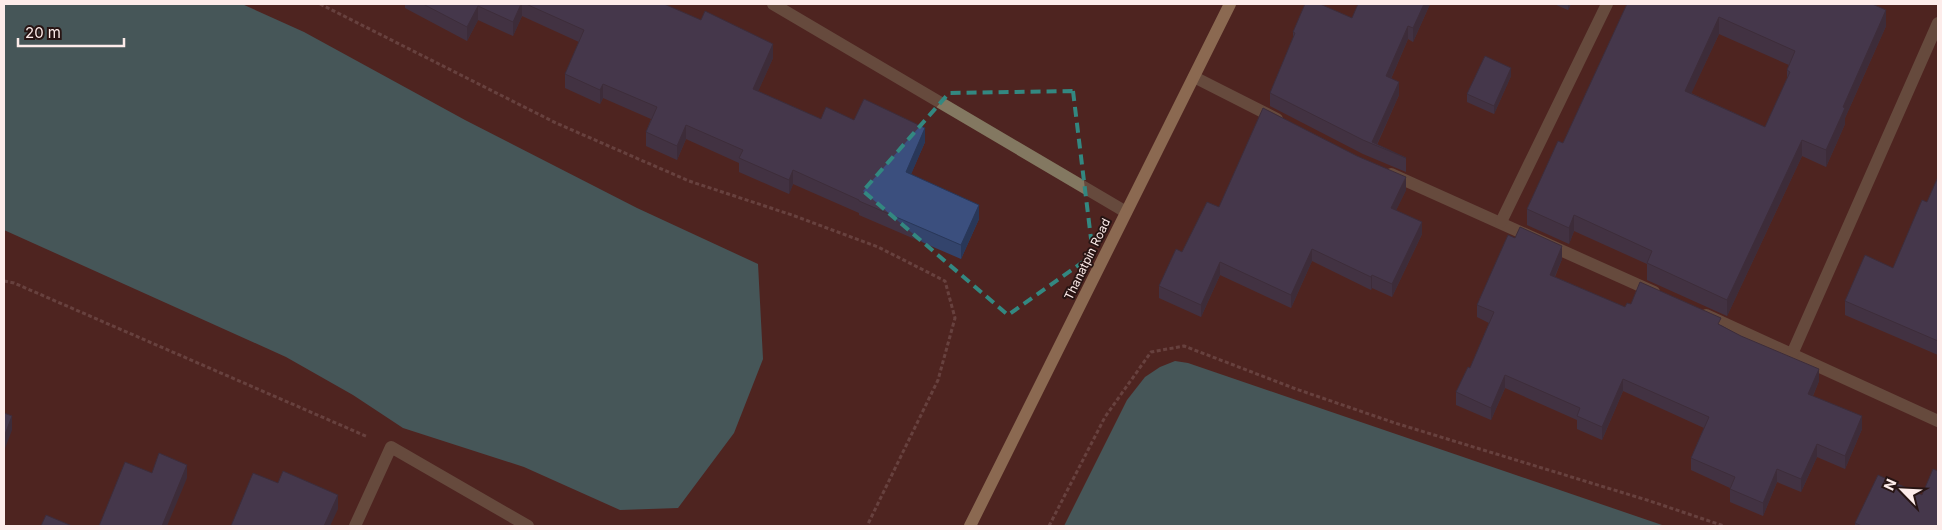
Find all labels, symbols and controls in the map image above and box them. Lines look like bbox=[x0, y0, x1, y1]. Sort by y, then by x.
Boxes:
scale bar bbox=[18, 15, 124, 47]
text: 20 m bbox=[25, 23, 61, 42]
street label: Thanatpin Road bbox=[1061, 216, 1113, 302]
north arrow bbox=[1877, 465, 1927, 515]
text: N bbox=[1880, 476, 1900, 493]

